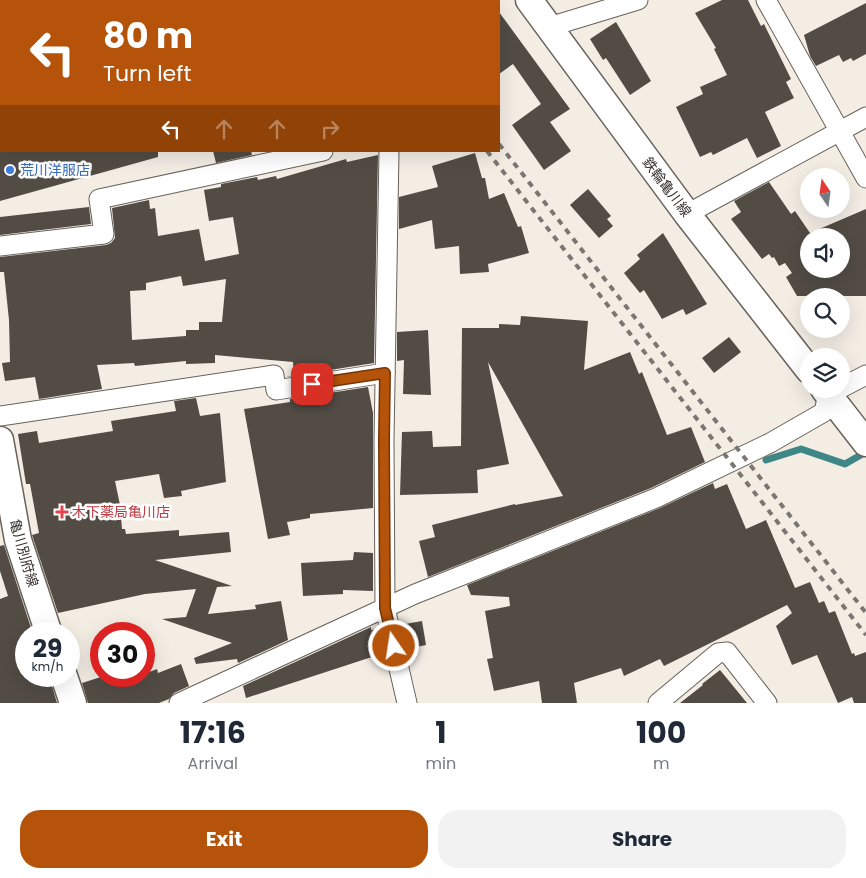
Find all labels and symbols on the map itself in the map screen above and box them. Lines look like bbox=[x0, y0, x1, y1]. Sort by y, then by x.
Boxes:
street label: 鉄輪亀川線 bbox=[638, 153, 696, 221]
place label: 荒川洋服店 bbox=[20, 160, 90, 180]
marker: 荒川洋服店 bbox=[4, 164, 16, 176]
north arrow bbox=[800, 168, 850, 218]
pin bbox=[291, 363, 333, 405]
place label: 木下薬局亀川店 bbox=[72, 502, 170, 522]
marker: 木下薬局亀川店 bbox=[56, 506, 68, 518]
street label: 亀川別府線 bbox=[5, 517, 43, 589]
position arrow bbox=[367, 619, 419, 671]
speed limit sign: 30 bbox=[90, 622, 155, 687]

